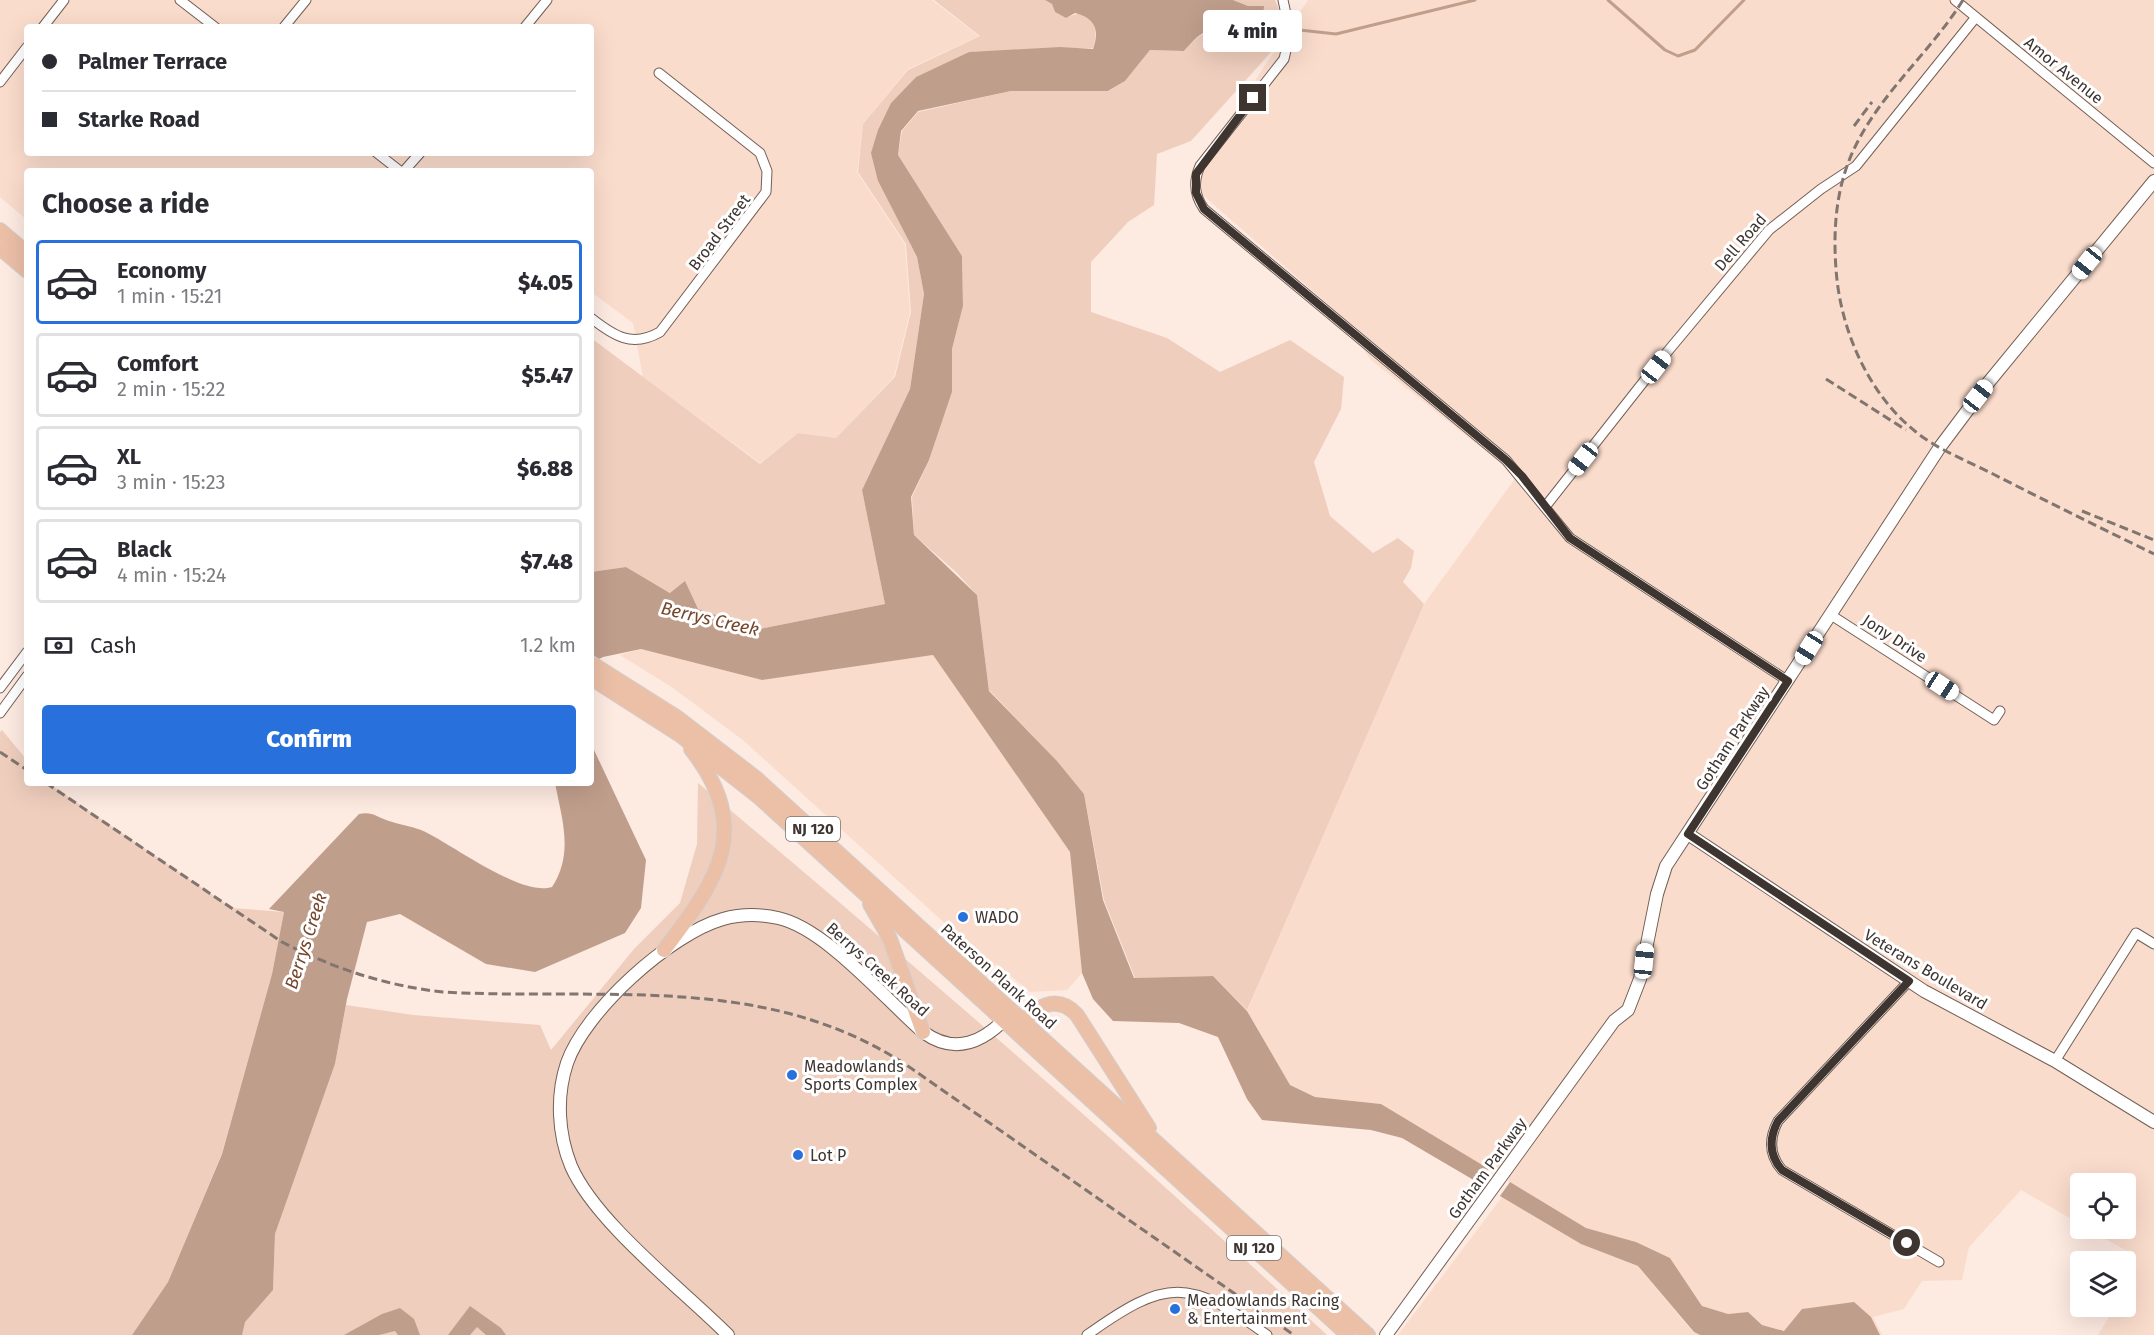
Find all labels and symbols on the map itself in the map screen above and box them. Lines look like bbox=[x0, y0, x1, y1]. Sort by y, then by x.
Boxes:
callout: 4 min bbox=[1204, 11, 1302, 53]
street label: Amor Avenue bbox=[2021, 33, 2107, 108]
route end bbox=[1239, 84, 1266, 111]
street label: Broad Street bbox=[685, 190, 754, 274]
street label: Dell Road bbox=[1710, 210, 1770, 275]
car bbox=[2069, 243, 2105, 283]
car bbox=[1638, 347, 1674, 387]
car bbox=[1960, 376, 1996, 416]
car bbox=[1565, 439, 1601, 479]
water label: Berrys Creek bbox=[659, 597, 761, 641]
street label: Jony Drive bbox=[1859, 611, 1931, 666]
car bbox=[1792, 628, 1826, 668]
car bbox=[1922, 669, 1962, 703]
street label: Gotham Parkway bbox=[1692, 683, 1773, 794]
road number: NJ 120 bbox=[786, 817, 840, 841]
water label: Berrys Creek bbox=[280, 890, 332, 992]
place label: WADO bbox=[975, 908, 1019, 927]
marker: WADO bbox=[956, 910, 970, 924]
street label: Berrys Creek Road bbox=[822, 918, 933, 1020]
street label: Paterson Plank Road bbox=[937, 919, 1060, 1033]
street label: Veterans Boulevard bbox=[1861, 925, 1991, 1014]
car bbox=[1633, 942, 1655, 980]
place label: Meadowlands Sports Complex bbox=[804, 1057, 918, 1094]
marker: Meadowlands Sports Complex bbox=[785, 1068, 799, 1082]
street label: Gotham Parkway bbox=[1444, 1114, 1531, 1223]
place label: Lot P bbox=[810, 1146, 846, 1165]
marker: Lot P bbox=[791, 1148, 805, 1162]
route start bbox=[1893, 1229, 1920, 1256]
road number: NJ 120 bbox=[1227, 1236, 1281, 1260]
place label: Meadowlands Racing & Entertainment bbox=[1187, 1291, 1340, 1328]
marker: Meadowlands Racing & Entertainment bbox=[1168, 1302, 1182, 1316]

